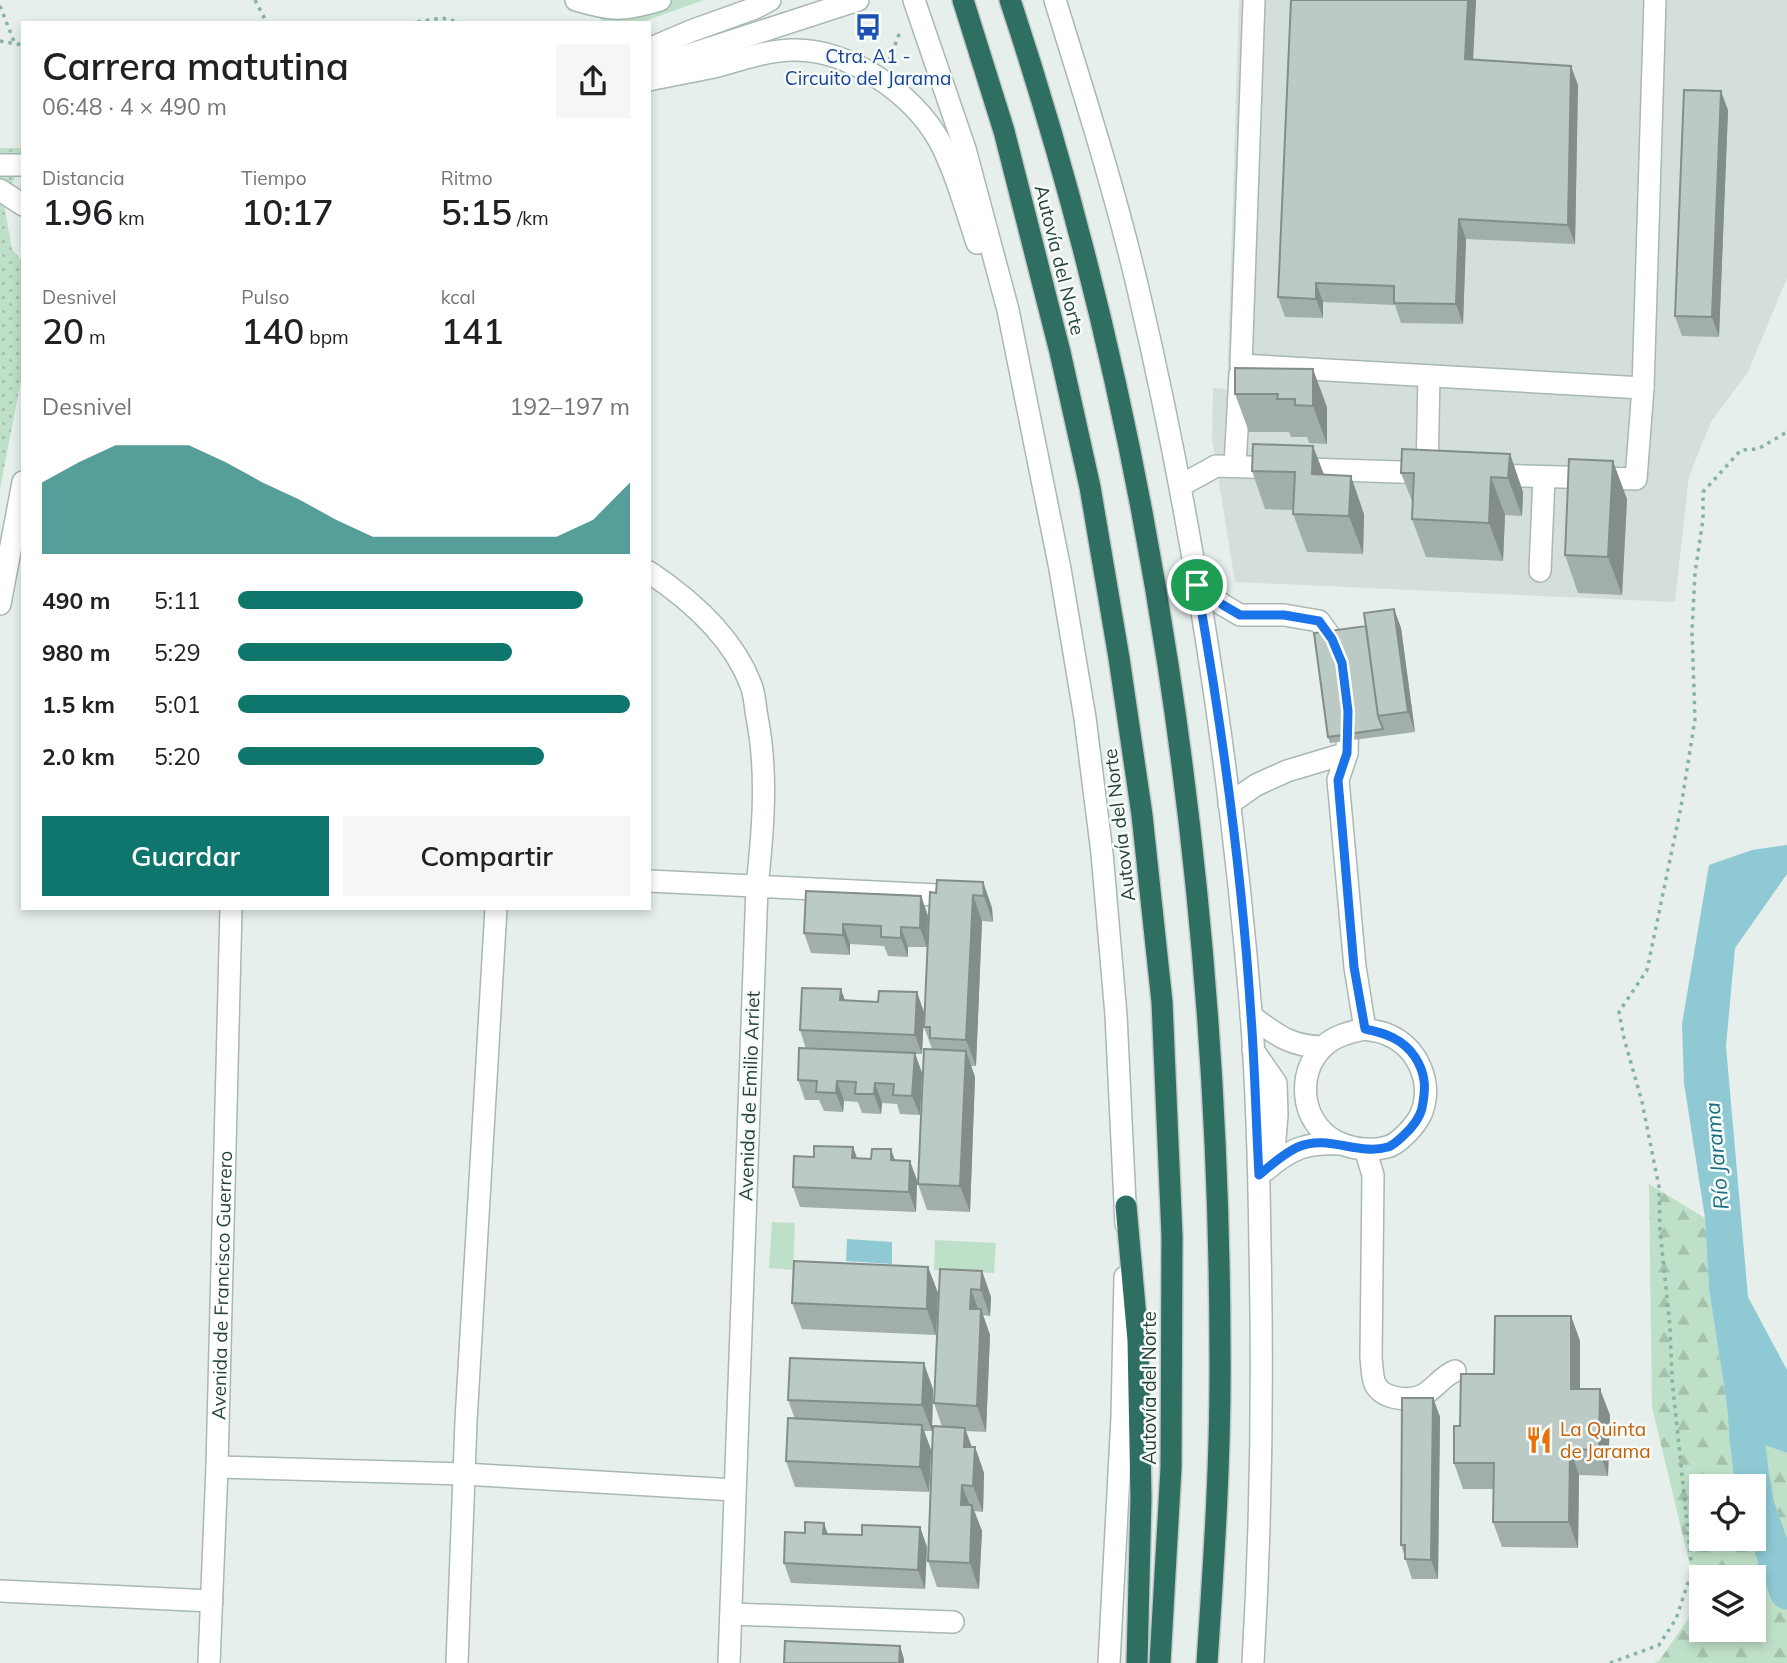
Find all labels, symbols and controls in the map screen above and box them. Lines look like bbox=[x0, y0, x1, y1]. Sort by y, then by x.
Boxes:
bus stop icon: Ctra. A1 - Circuito del Jarama bbox=[853, 12, 883, 42]
text: Carrera matutina bbox=[42, 42, 349, 90]
button: share bbox=[556, 44, 630, 118]
place label: Ctra. A1 - Circuito del Jarama bbox=[785, 44, 951, 90]
text: 06:48 · 4 × 490 m bbox=[42, 92, 227, 121]
text: Distancia bbox=[42, 166, 125, 190]
text: Tiempo bbox=[241, 166, 307, 190]
text: Ritmo bbox=[441, 166, 493, 190]
street label: Autovía del Norte bbox=[1030, 183, 1090, 337]
text: 1.96 bbox=[42, 190, 113, 234]
text: 10:17 bbox=[241, 190, 334, 234]
text: 5:15 bbox=[441, 190, 512, 234]
text: km bbox=[113, 206, 145, 230]
text: /km bbox=[512, 206, 549, 230]
text: Desnivel bbox=[42, 285, 116, 309]
text: Pulso bbox=[241, 285, 289, 309]
text: kcal bbox=[441, 285, 475, 309]
text: 20 bbox=[42, 309, 84, 353]
text: 140 bbox=[241, 309, 304, 353]
text: 141 bbox=[441, 309, 504, 353]
text: m bbox=[84, 325, 106, 349]
text: bpm bbox=[304, 325, 349, 349]
text: Desnivel bbox=[42, 392, 132, 421]
text: 192–197 m bbox=[509, 392, 630, 421]
pin bbox=[1167, 555, 1227, 615]
icon: arrive bbox=[1178, 566, 1216, 604]
text: 490 m bbox=[42, 586, 110, 615]
text: 5:11 bbox=[154, 586, 201, 615]
text: 980 m bbox=[42, 638, 110, 667]
text: 5:29 bbox=[154, 638, 201, 667]
text: 1.5 km bbox=[42, 690, 115, 719]
text: 5:01 bbox=[154, 690, 201, 719]
text: 2.0 km bbox=[42, 742, 115, 771]
text: 5:20 bbox=[154, 742, 201, 771]
street label: Autovía del Norte bbox=[1098, 747, 1140, 903]
button: Guardar bbox=[42, 816, 329, 896]
button: Compartir bbox=[343, 816, 630, 896]
street label: Avenida de Emilio Arriet bbox=[733, 990, 765, 1202]
water label: Río Jarama bbox=[1698, 1101, 1734, 1211]
street label: Avenida de Francisco Guerrero bbox=[206, 1150, 237, 1420]
street label: Autovía del Norte bbox=[1137, 1311, 1161, 1465]
place label: La Quinta de Jarama bbox=[1560, 1417, 1651, 1463]
restaurant icon: La Quinta de Jarama bbox=[1524, 1425, 1554, 1455]
map controls bbox=[1689, 1474, 1766, 1642]
button: locate bbox=[1689, 1474, 1766, 1551]
button: layers bbox=[1689, 1565, 1766, 1642]

